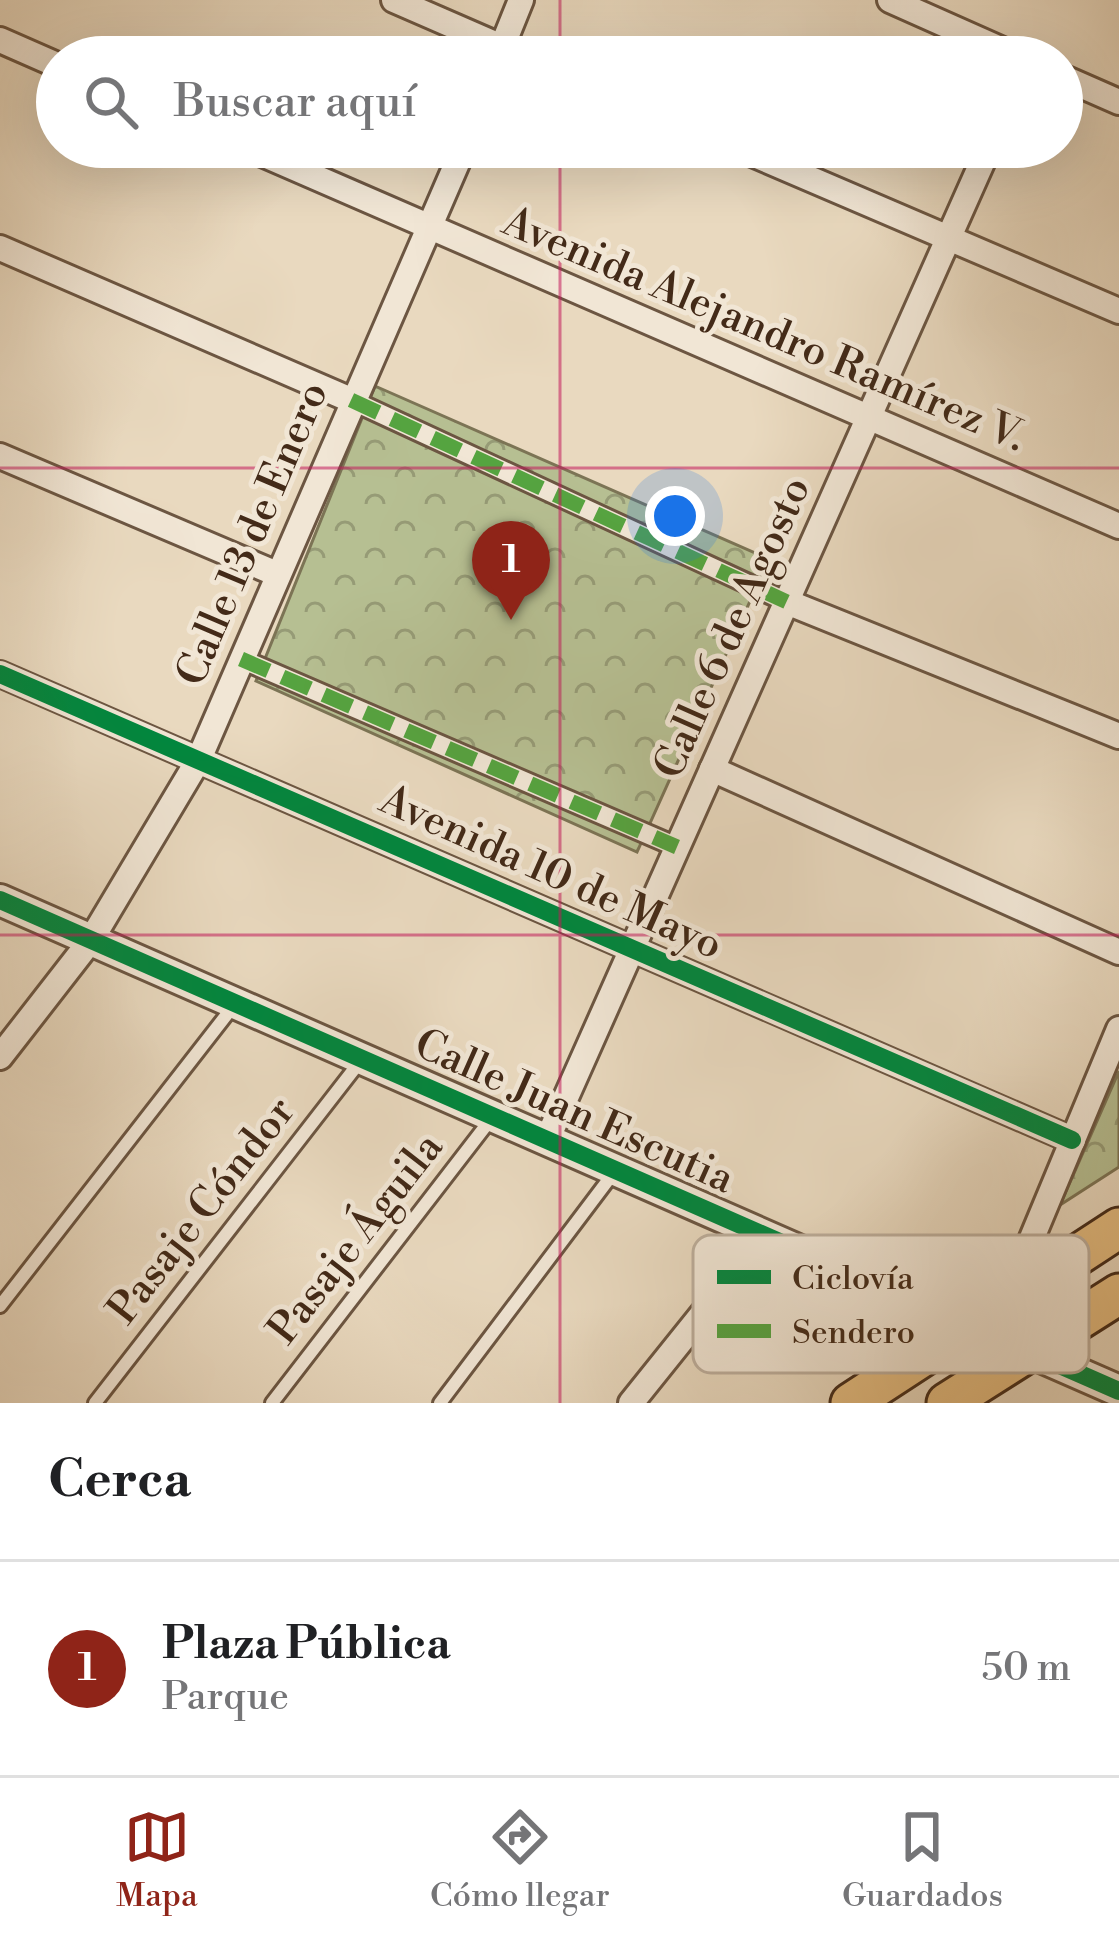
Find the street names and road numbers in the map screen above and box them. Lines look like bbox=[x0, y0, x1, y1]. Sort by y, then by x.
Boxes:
street label: Avenida Alejandro Ramírez V. bbox=[493, 195, 1033, 465]
street label: Calle 13 de Enero bbox=[165, 374, 341, 694]
street label: Calle 6 de Agosto bbox=[643, 469, 824, 788]
street label: Avenida 10 de Mayo bbox=[370, 773, 730, 973]
street label: Calle Juan Escutia bbox=[406, 1018, 743, 1207]
street label: Pasaje Cóndor bbox=[97, 1087, 308, 1336]
street label: Pasaje Águila bbox=[255, 1120, 456, 1356]

